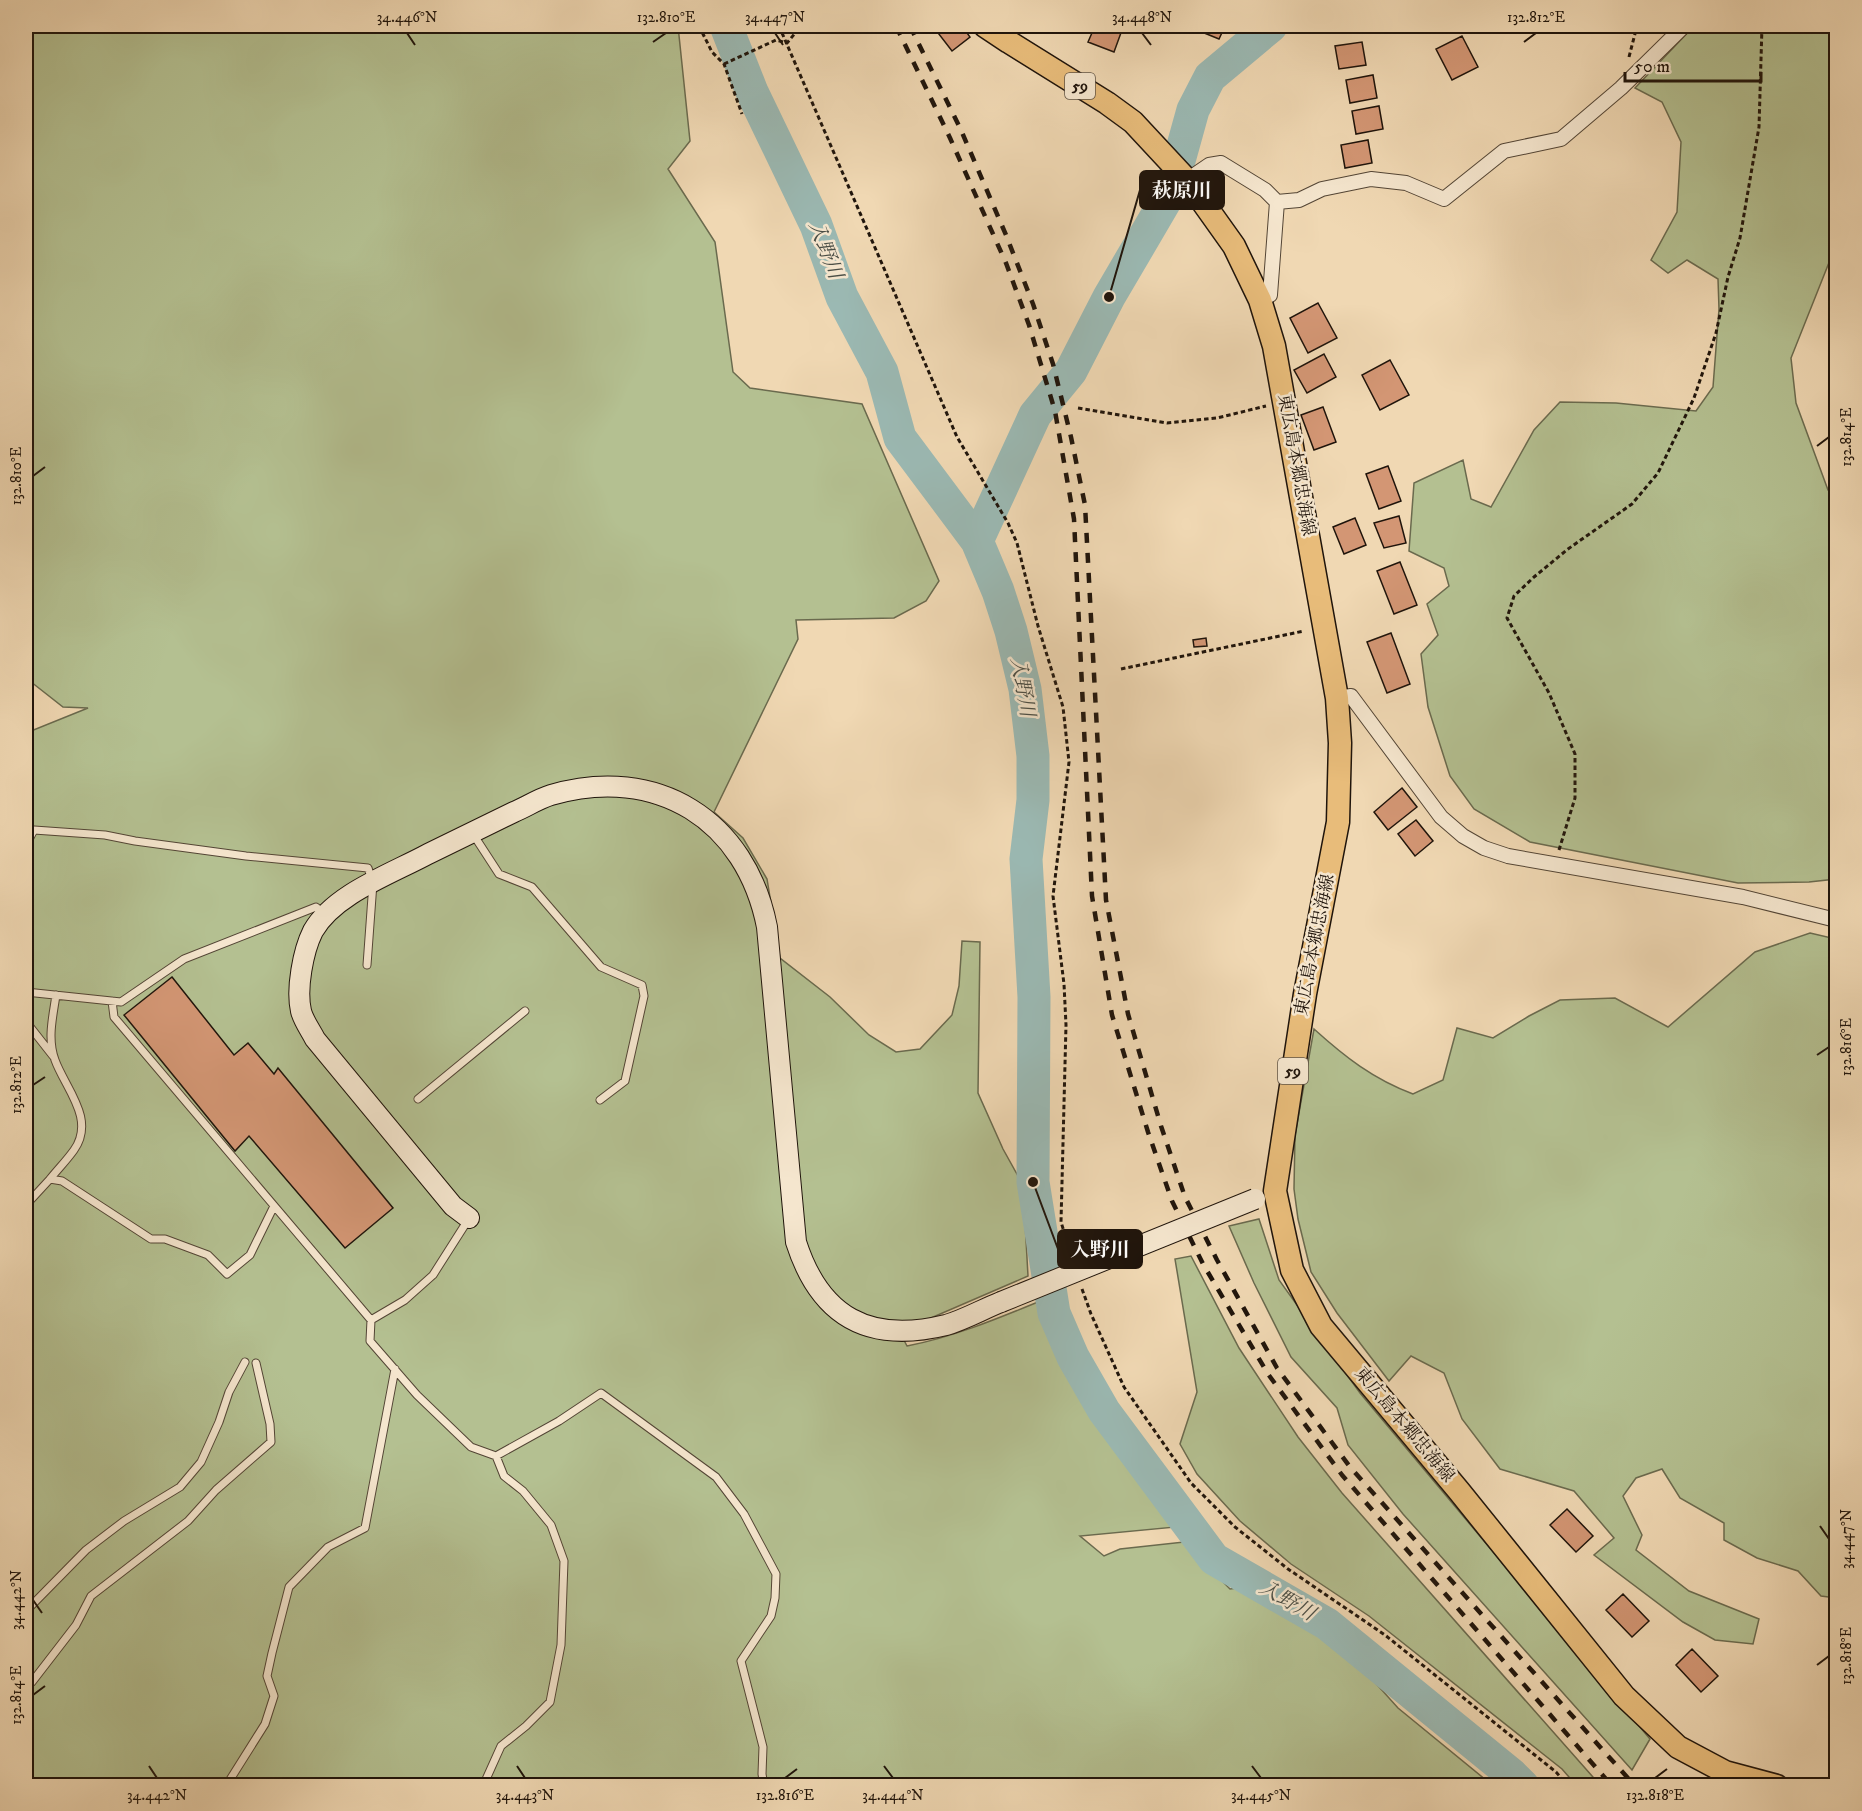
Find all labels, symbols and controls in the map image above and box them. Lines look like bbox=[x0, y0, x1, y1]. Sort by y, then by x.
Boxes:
text: 34.446°N bbox=[377, 8, 437, 27]
text: 132.810°E bbox=[637, 8, 696, 27]
text: 34.447°N bbox=[745, 8, 805, 27]
text: 34.448°N bbox=[1112, 8, 1172, 27]
text: 132.812°E bbox=[1507, 8, 1565, 27]
scale bar bbox=[1625, 45, 1762, 83]
text: 50 m bbox=[1634, 56, 1670, 78]
road number: 59 bbox=[1065, 73, 1095, 99]
callout: 萩原川 bbox=[1140, 171, 1224, 209]
text: 萩原川 bbox=[1152, 179, 1212, 204]
water label: 入野川 bbox=[803, 218, 848, 284]
street label: 東広島本郷忠海線 bbox=[1273, 392, 1319, 538]
text: 132.814°E bbox=[1837, 407, 1856, 467]
text: 132.810°E bbox=[7, 446, 26, 505]
water label: 入野川 bbox=[1004, 655, 1040, 721]
street label: 東広島本郷忠海線 bbox=[1290, 872, 1340, 1018]
text: 132.816°E bbox=[1837, 1017, 1856, 1076]
text: 132.812°E bbox=[7, 1056, 26, 1114]
road number: 59 bbox=[1278, 1058, 1308, 1084]
callout: 入野川 bbox=[1058, 1230, 1142, 1268]
text: 入野川 bbox=[1070, 1238, 1130, 1263]
street label: 東広島本郷忠海線 bbox=[1349, 1363, 1459, 1487]
text: 34.447°N bbox=[1837, 1509, 1856, 1569]
text: 34.442°N bbox=[7, 1570, 26, 1630]
water label: 入野川 bbox=[1255, 1575, 1321, 1628]
text: 132.818°E bbox=[1837, 1627, 1856, 1685]
text: 132.814°E bbox=[7, 1665, 26, 1725]
text: 34.442°N bbox=[127, 1786, 187, 1805]
text: 34.443°N bbox=[496, 1786, 554, 1805]
text: 132.816°E bbox=[756, 1786, 815, 1805]
text: 34.444°N bbox=[862, 1786, 924, 1805]
text: 34.445°N bbox=[1231, 1786, 1291, 1805]
text: 132.818°E bbox=[1626, 1786, 1684, 1805]

